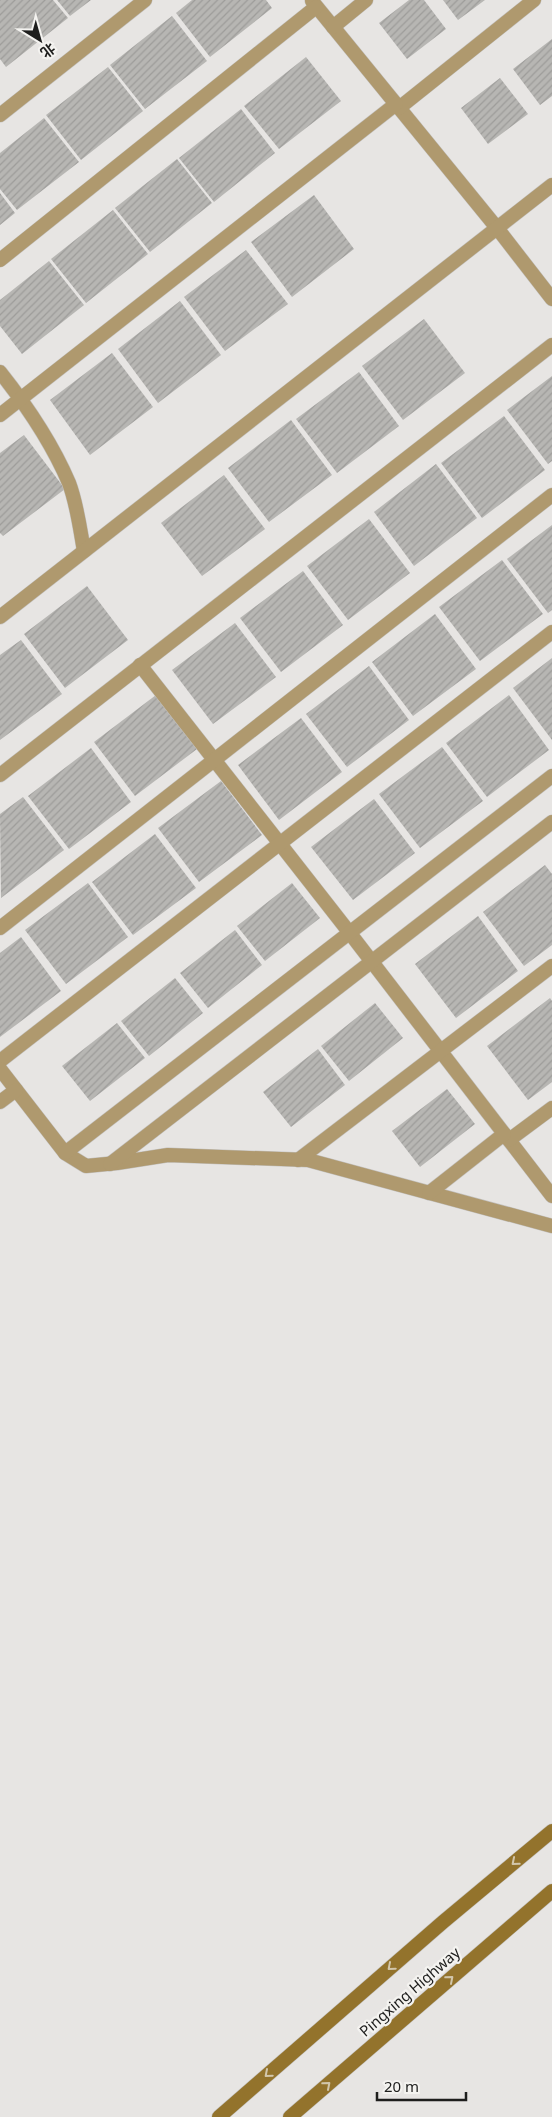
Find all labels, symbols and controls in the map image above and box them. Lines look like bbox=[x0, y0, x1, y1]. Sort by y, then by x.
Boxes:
north arrow bbox=[15, 15, 65, 65]
text: 北 bbox=[37, 39, 59, 63]
one-way arrow bbox=[511, 1857, 520, 1866]
street label: Pingxing Highway bbox=[355, 1942, 464, 2040]
one-way arrow bbox=[387, 1962, 396, 1971]
one-way arrow bbox=[444, 1976, 453, 1985]
one-way arrow bbox=[265, 2068, 274, 2077]
scale bar bbox=[377, 2070, 466, 2102]
text: 20 m bbox=[384, 2076, 419, 2096]
one-way arrow bbox=[321, 2082, 330, 2091]

